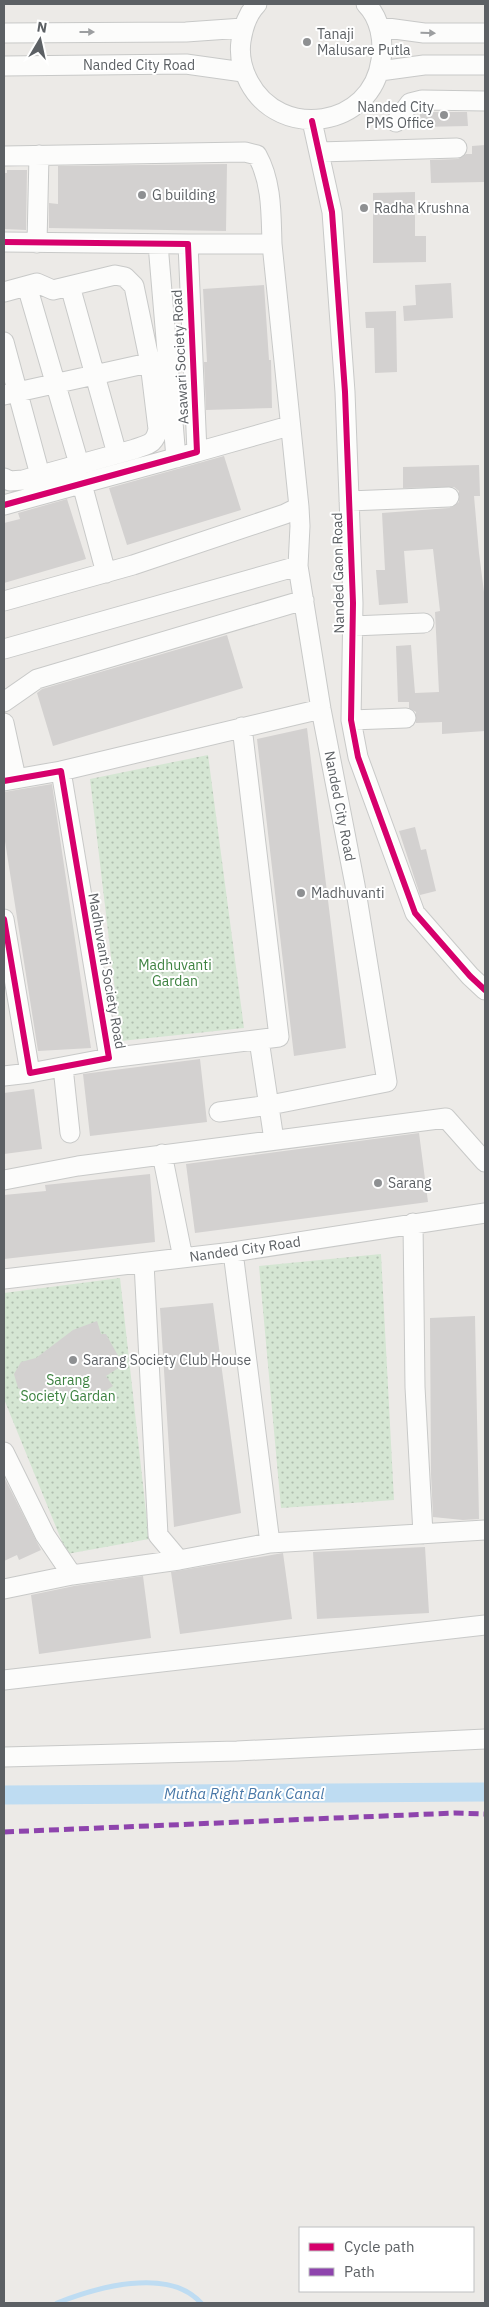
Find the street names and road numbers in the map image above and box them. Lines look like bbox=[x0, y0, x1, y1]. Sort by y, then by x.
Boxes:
street label: Nanded City Road bbox=[83, 56, 195, 74]
street label: Asawari Society Road bbox=[167, 289, 193, 425]
street label: Nanded Gaon Road bbox=[328, 512, 348, 634]
street label: Nanded City Road bbox=[320, 749, 360, 863]
street label: Madhuvanti Society Road bbox=[84, 891, 130, 1051]
street label: Nanded City Road bbox=[188, 1232, 302, 1266]

